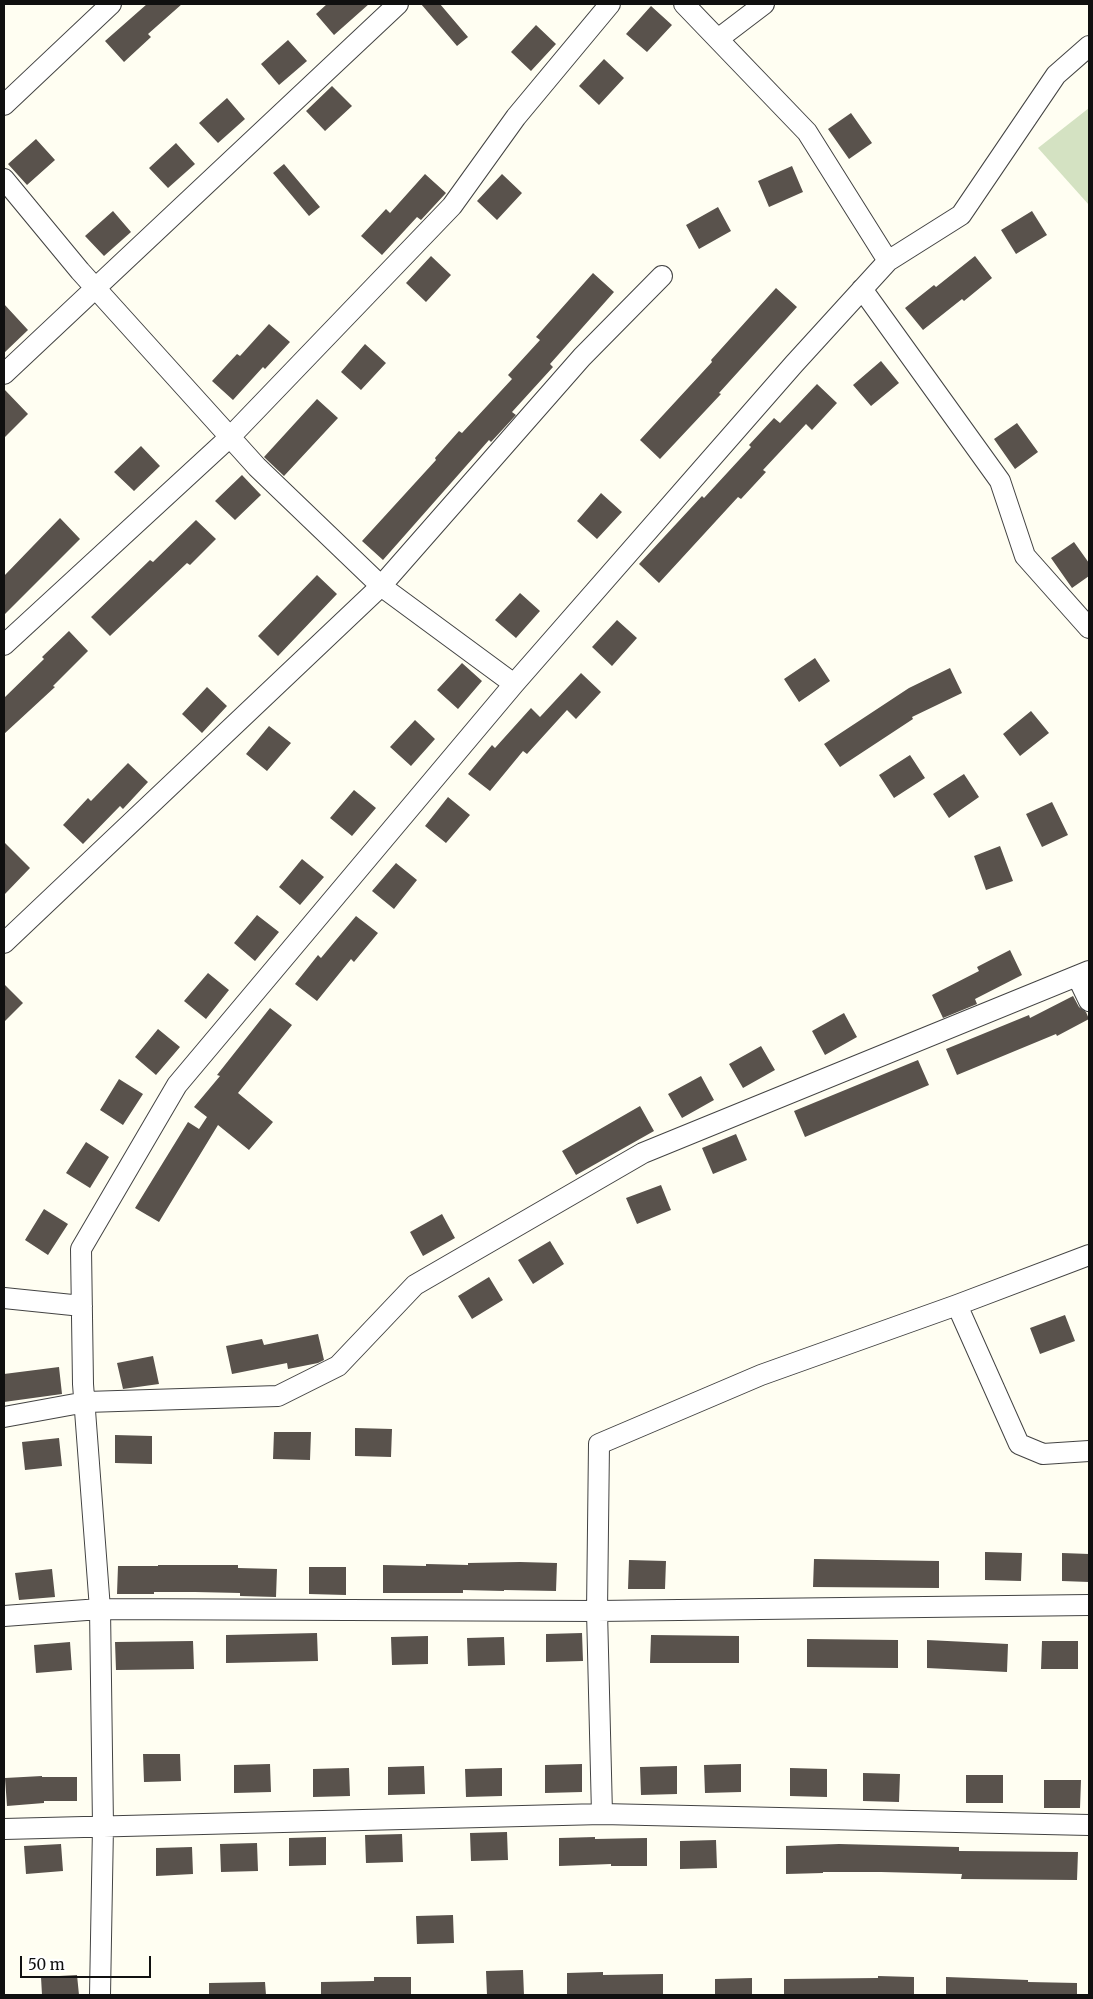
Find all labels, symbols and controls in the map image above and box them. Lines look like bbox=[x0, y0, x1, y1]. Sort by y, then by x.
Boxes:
scale bar bbox=[22, 1946, 154, 1978]
text: 50 m bbox=[28, 1955, 65, 1974]

